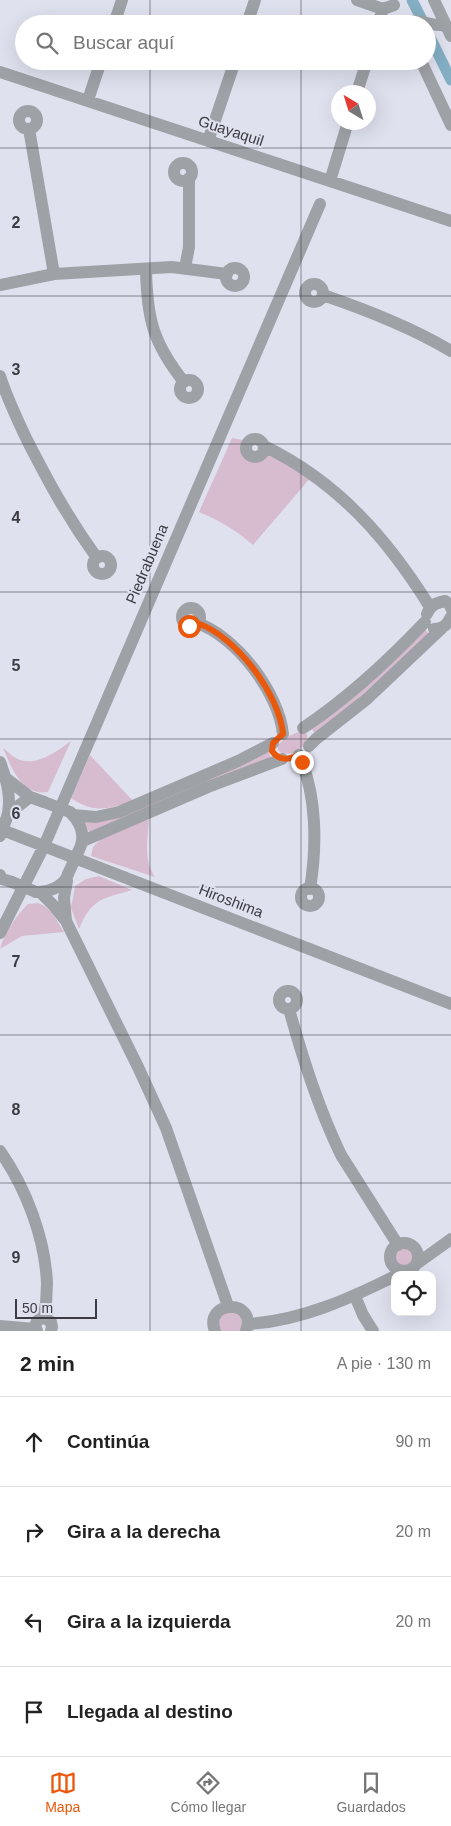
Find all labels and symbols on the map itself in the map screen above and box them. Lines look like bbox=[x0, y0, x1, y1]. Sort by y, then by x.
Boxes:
north arrow bbox=[331, 85, 376, 130]
street label: Guayaquil bbox=[196, 112, 266, 149]
text: 2 bbox=[12, 214, 21, 231]
text: 3 bbox=[12, 361, 21, 378]
text: 4 bbox=[12, 509, 21, 526]
street label: Piedrabuena bbox=[122, 521, 171, 606]
route start bbox=[178, 615, 201, 638]
text: 5 bbox=[12, 657, 21, 674]
route end bbox=[291, 751, 314, 774]
text: 6 bbox=[12, 805, 21, 822]
street label: Hiroshima bbox=[197, 881, 266, 921]
text: 7 bbox=[12, 953, 21, 970]
text: 8 bbox=[12, 1101, 21, 1118]
text: 9 bbox=[12, 1249, 21, 1266]
scale bar bbox=[15, 1296, 98, 1319]

